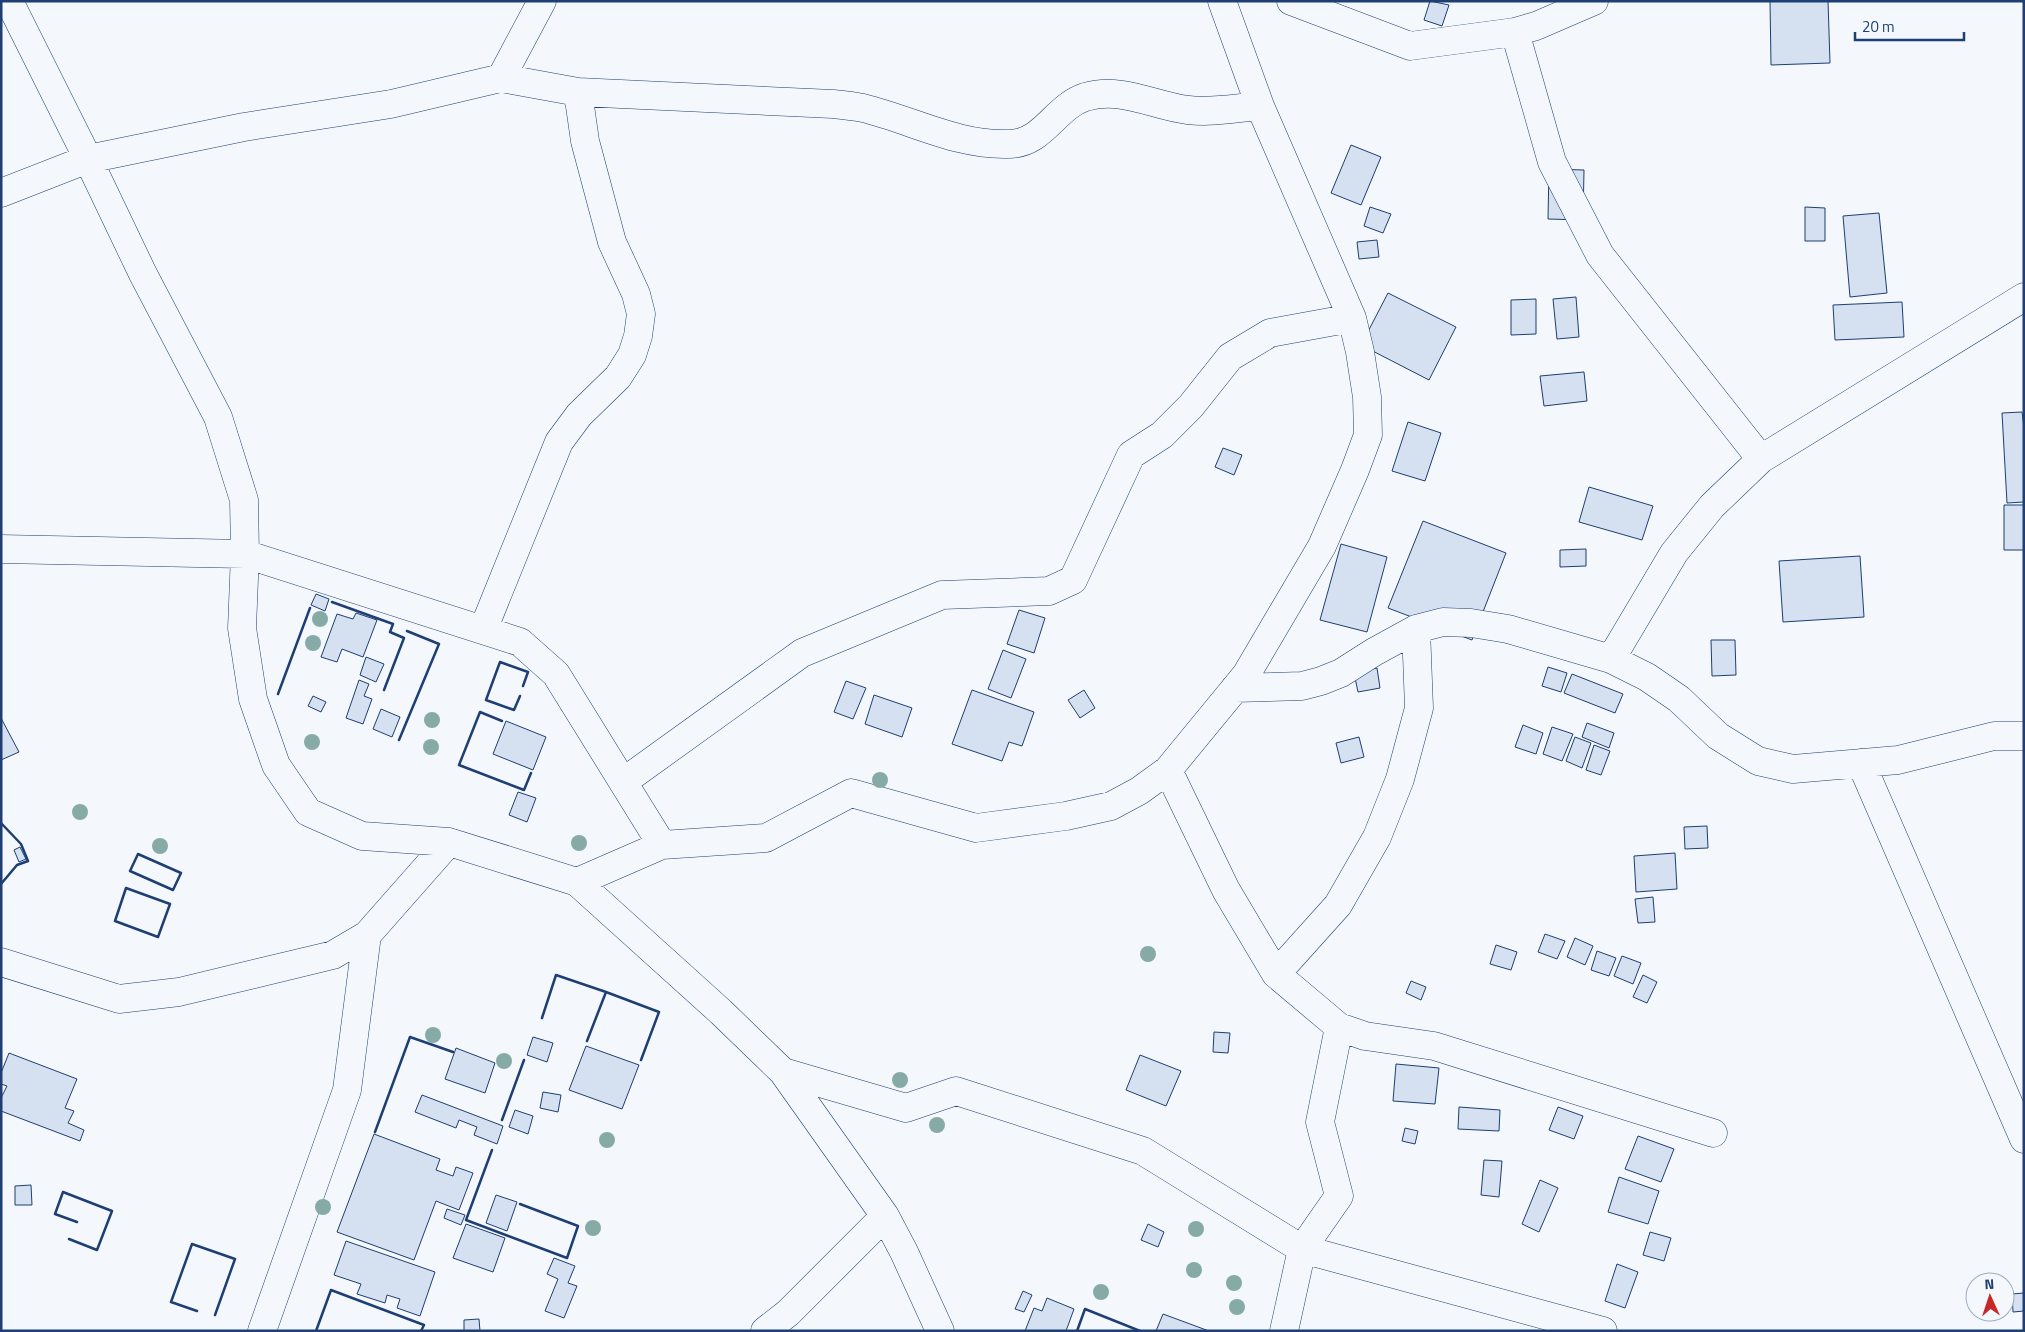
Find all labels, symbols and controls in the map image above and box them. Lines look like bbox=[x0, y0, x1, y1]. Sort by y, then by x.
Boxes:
scale bar bbox=[1855, 10, 1964, 42]
text: 20 m bbox=[1862, 15, 1895, 38]
north arrow bbox=[1965, 1272, 2015, 1322]
text: N bbox=[1984, 1273, 1995, 1294]

